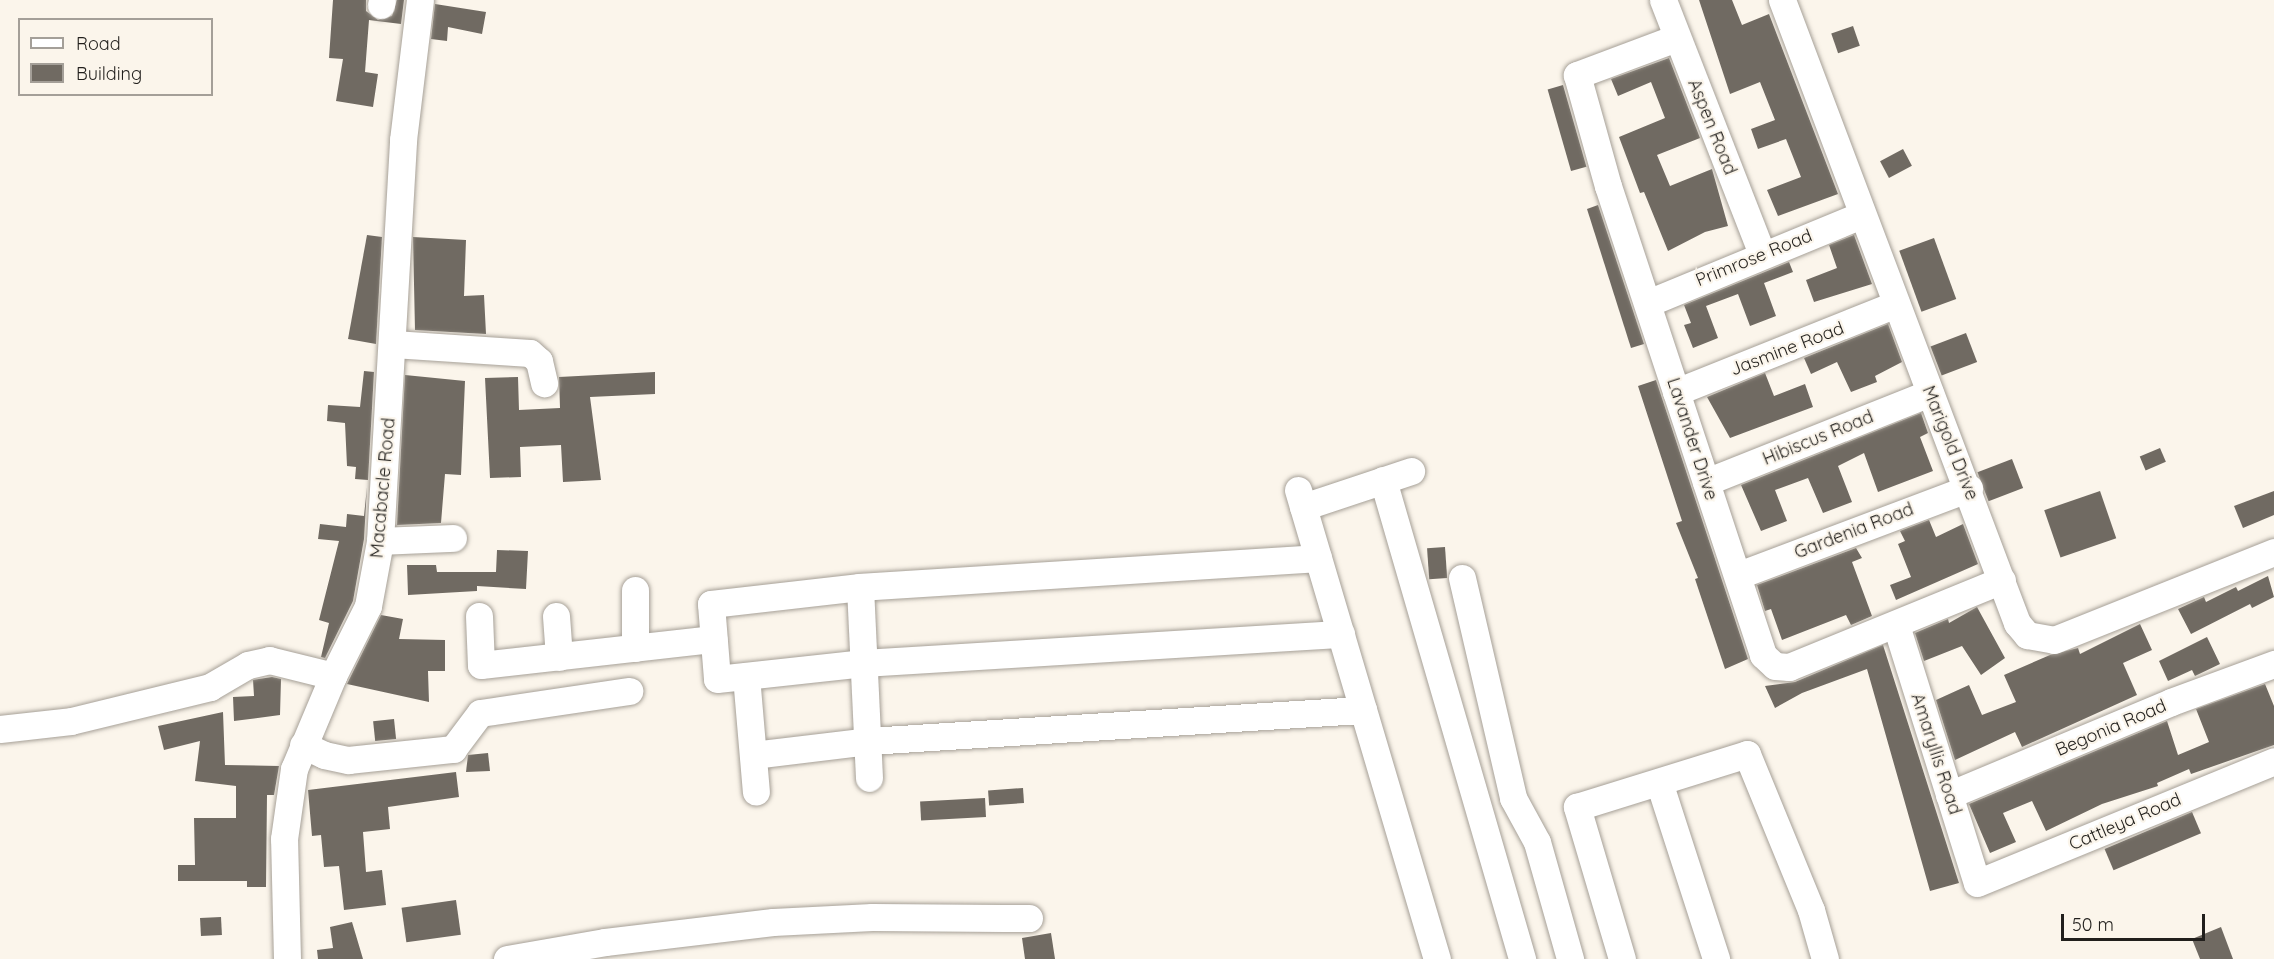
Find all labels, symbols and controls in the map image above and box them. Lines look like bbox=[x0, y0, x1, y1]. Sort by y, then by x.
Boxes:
legend bbox=[18, 18, 213, 96]
text: Road bbox=[76, 32, 121, 55]
text: Building bbox=[76, 62, 142, 85]
street label: Aspen Road bbox=[1683, 76, 1741, 178]
street label: Primrose Road bbox=[1693, 225, 1815, 291]
street label: Jasmine Road bbox=[1727, 317, 1847, 381]
street label: Lavander Drive bbox=[1662, 375, 1722, 503]
street label: Marigold Drive bbox=[1917, 383, 1983, 503]
street label: Hibiscus Road bbox=[1759, 406, 1877, 470]
street label: Macabacle Road bbox=[366, 417, 400, 559]
street label: Gardenia Road bbox=[1791, 498, 1917, 564]
street label: Amaryllis Road bbox=[1906, 691, 1966, 817]
street label: Begonia Road bbox=[2052, 695, 2170, 761]
street label: Cattleya Road bbox=[2066, 789, 2184, 855]
scale bar bbox=[2064, 902, 2208, 940]
text: 50 m bbox=[2072, 913, 2114, 936]

